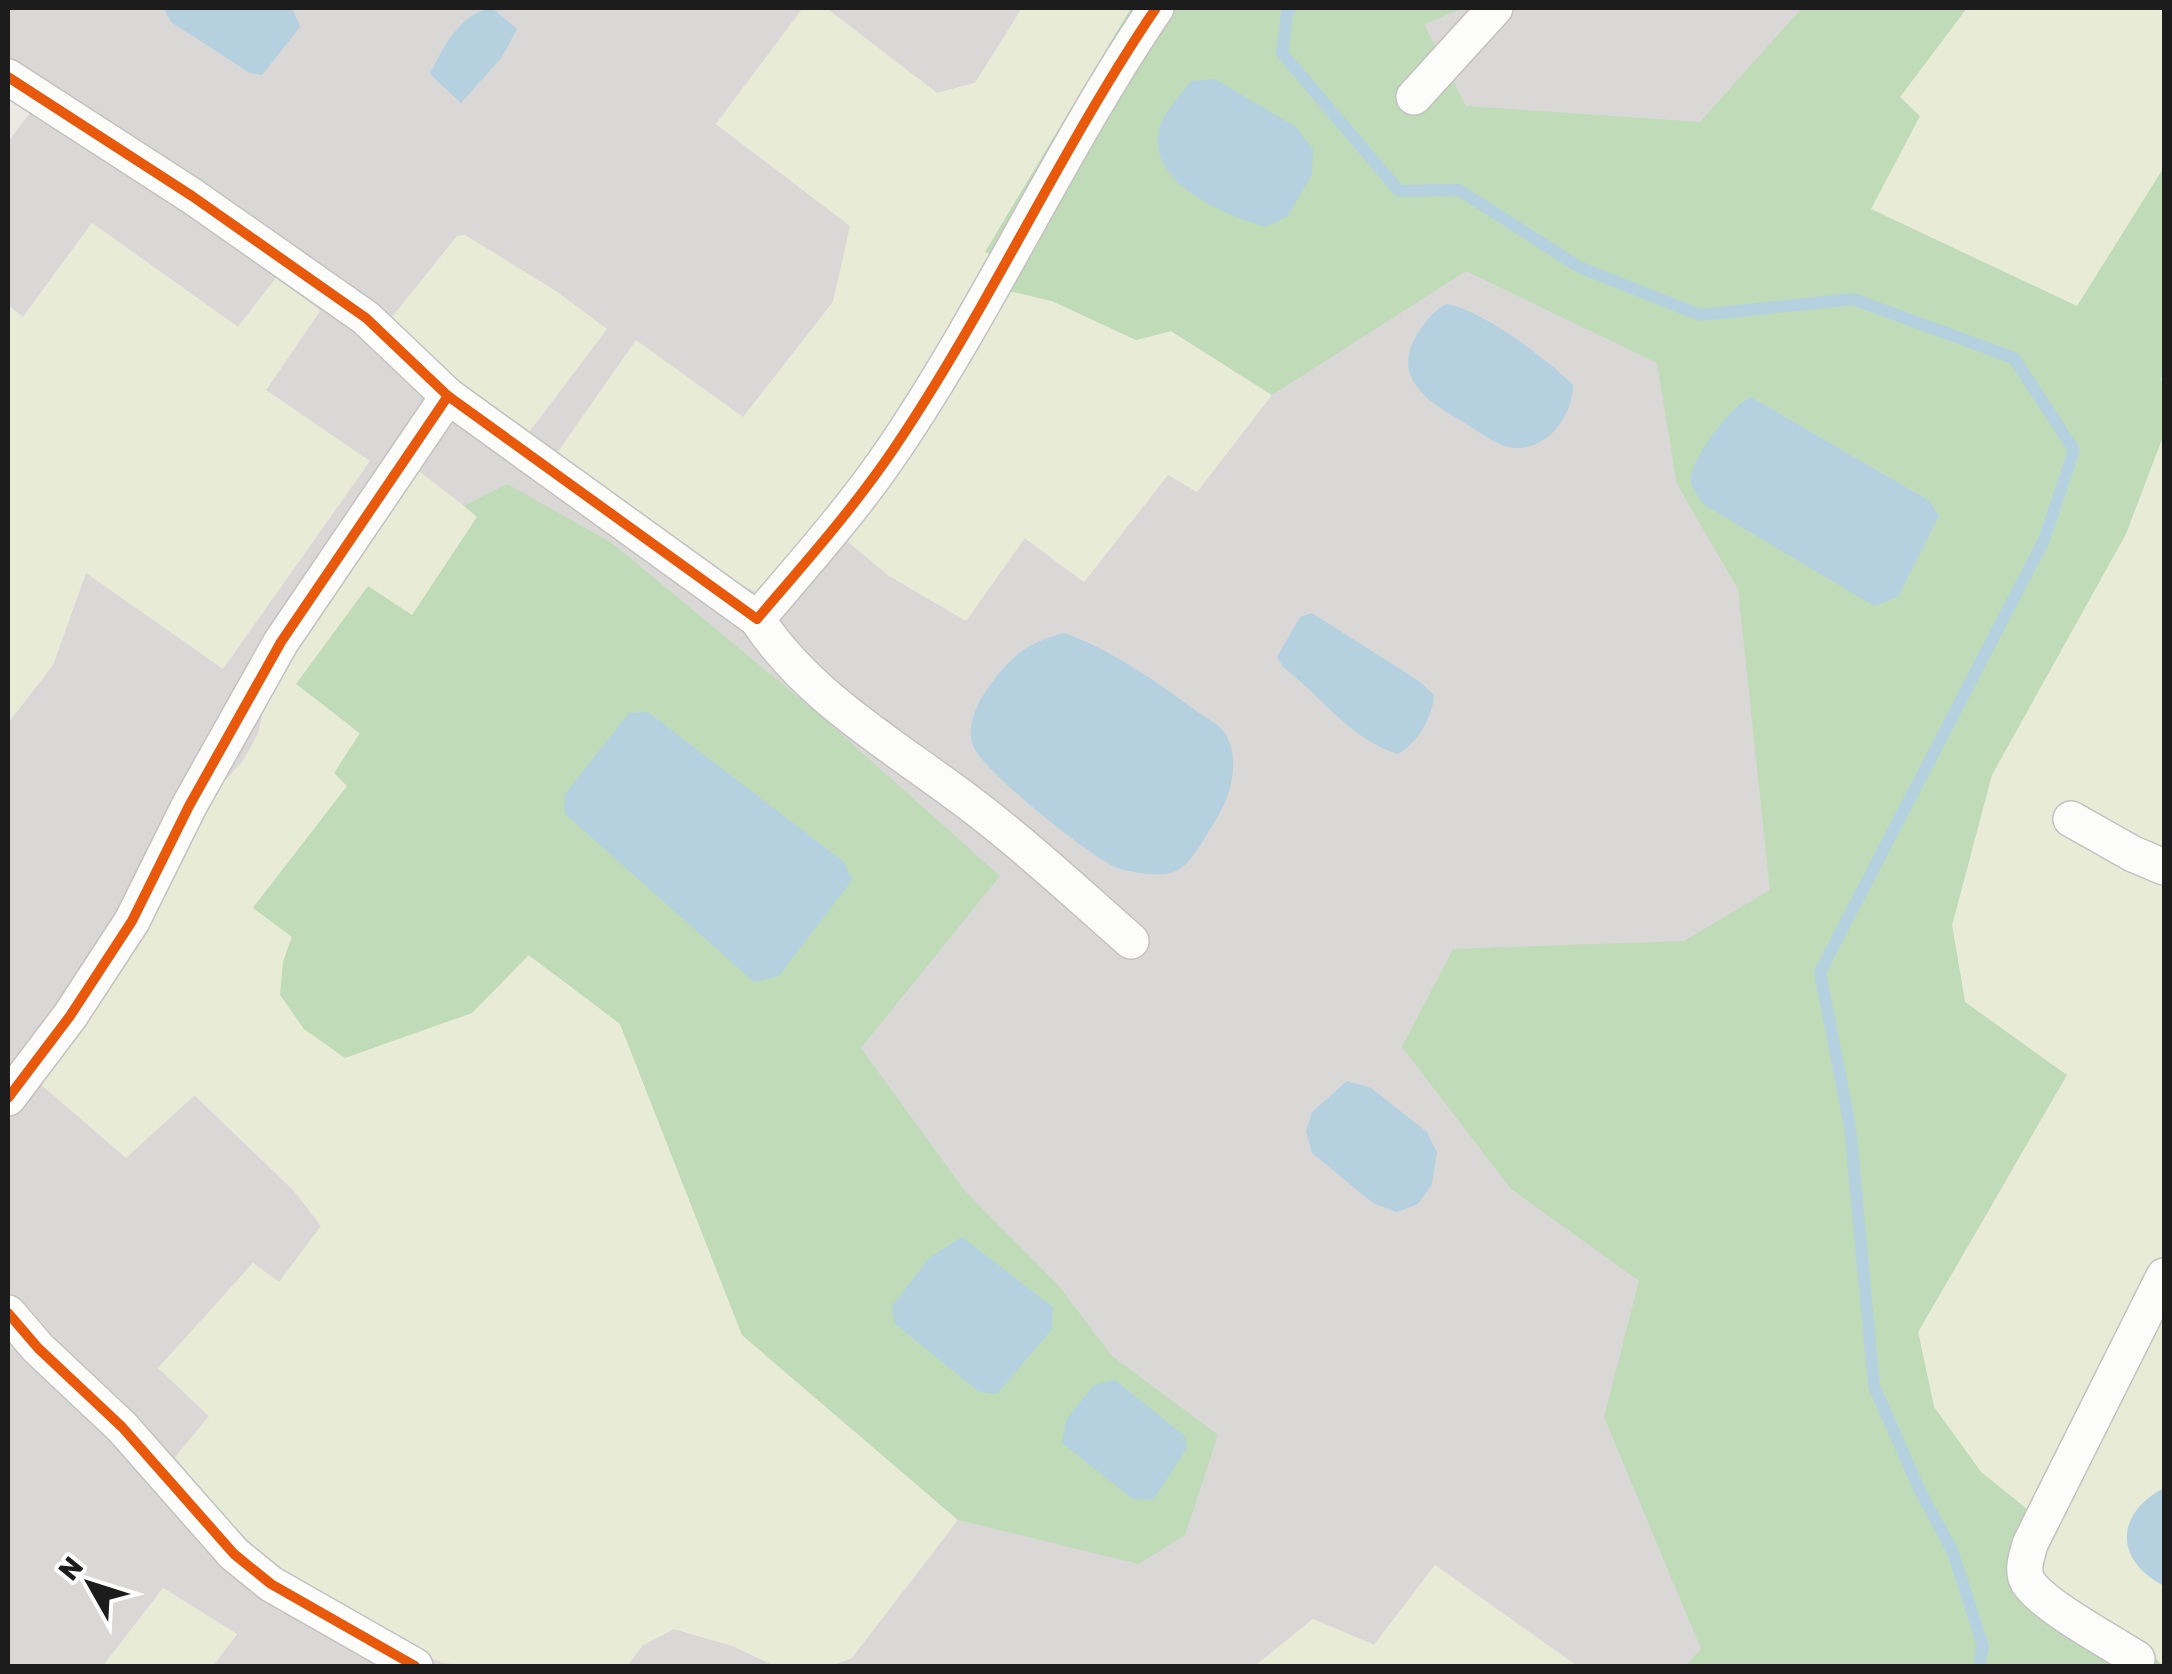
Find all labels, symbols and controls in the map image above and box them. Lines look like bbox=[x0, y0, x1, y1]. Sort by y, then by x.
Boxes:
north arrow bbox=[40, 1534, 140, 1634]
text: N bbox=[52, 1550, 90, 1587]

